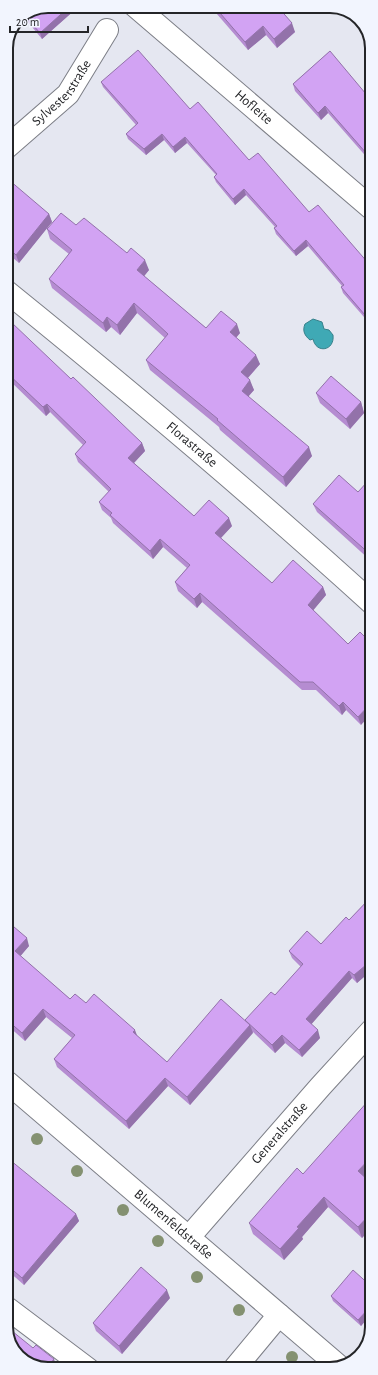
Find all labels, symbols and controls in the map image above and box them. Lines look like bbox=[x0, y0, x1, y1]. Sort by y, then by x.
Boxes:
scale bar bbox=[10, 8, 88, 34]
text: 20 m bbox=[16, 16, 39, 28]
street label: Sylvesterstraße bbox=[30, 58, 94, 129]
street label: Hofleite bbox=[232, 88, 275, 127]
street label: Florastraße bbox=[164, 419, 220, 470]
street label: Generalstraße bbox=[249, 1099, 310, 1167]
street label: Blumenfeldstraße bbox=[131, 1187, 215, 1262]

